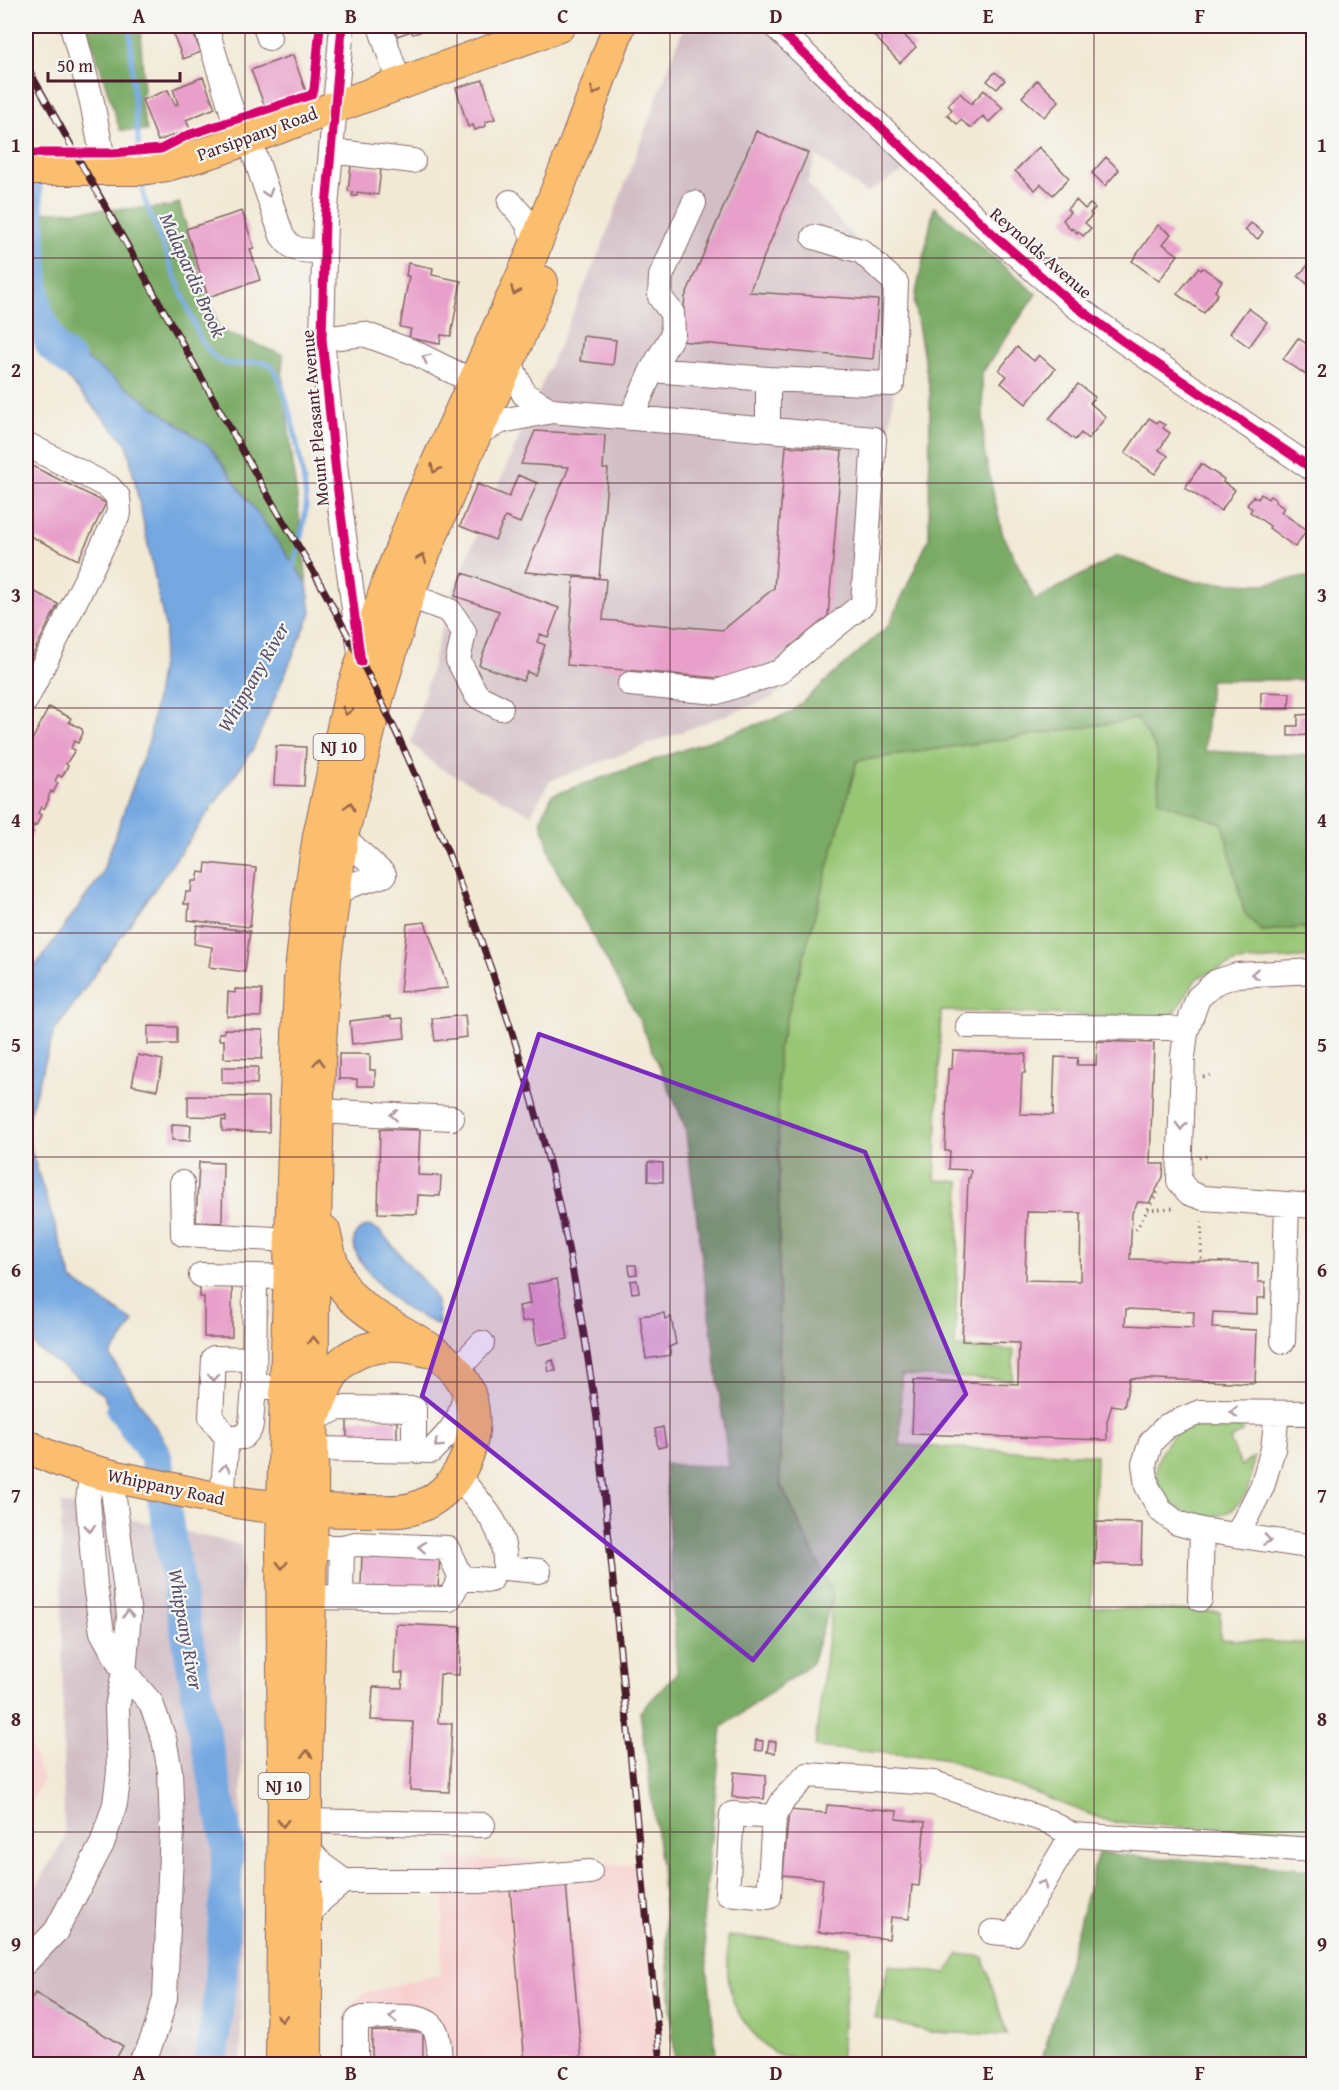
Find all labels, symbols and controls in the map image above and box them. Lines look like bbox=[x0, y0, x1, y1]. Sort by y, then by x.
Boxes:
text: A bbox=[133, 1, 146, 30]
text: B bbox=[345, 1, 357, 30]
text: C bbox=[557, 1, 569, 30]
text: D bbox=[769, 1, 783, 30]
text: E bbox=[983, 1, 994, 30]
text: F bbox=[1195, 1, 1205, 30]
scale bar bbox=[48, 45, 180, 83]
text: 50 m bbox=[57, 52, 93, 79]
one-way arrow bbox=[590, 85, 603, 95]
street label: Parsippany Road bbox=[193, 99, 321, 168]
text: 1 bbox=[11, 130, 21, 159]
text: 1 bbox=[1317, 130, 1327, 159]
one-way arrow bbox=[261, 187, 273, 198]
street label: Reynolds Avenue bbox=[984, 200, 1099, 305]
water label: Malapardis Brook bbox=[153, 208, 234, 343]
one-way arrow bbox=[511, 285, 523, 296]
street label: Mount Pleasant Avenue bbox=[293, 329, 336, 507]
one-way arrow bbox=[422, 354, 433, 366]
text: 2 bbox=[11, 355, 21, 384]
text: 2 bbox=[1317, 355, 1327, 384]
one-way arrow bbox=[430, 462, 442, 473]
one-way arrow bbox=[415, 554, 427, 565]
text: 3 bbox=[11, 580, 21, 609]
text: 3 bbox=[1317, 580, 1327, 609]
water label: Whippany River bbox=[209, 616, 296, 737]
one-way arrow bbox=[342, 706, 355, 716]
road number: NJ 10 bbox=[314, 734, 364, 760]
one-way arrow bbox=[343, 801, 356, 811]
text: 4 bbox=[11, 805, 21, 834]
text: 4 bbox=[1317, 805, 1327, 834]
one-way arrow bbox=[1251, 967, 1260, 980]
text: 5 bbox=[11, 1030, 21, 1059]
text: 5 bbox=[1317, 1030, 1327, 1059]
one-way arrow bbox=[313, 1057, 326, 1066]
one-way arrow bbox=[389, 1109, 399, 1122]
one-way arrow bbox=[1175, 1122, 1187, 1131]
text: 6 bbox=[11, 1255, 21, 1284]
text: 6 bbox=[1317, 1255, 1327, 1284]
one-way arrow bbox=[307, 1336, 319, 1345]
one-way arrow bbox=[206, 1373, 219, 1382]
one-way arrow bbox=[1230, 1406, 1239, 1419]
one-way arrow bbox=[434, 1437, 445, 1448]
street label: Whippany Road bbox=[105, 1461, 228, 1512]
one-way arrow bbox=[218, 1464, 231, 1473]
text: 7 bbox=[11, 1480, 21, 1509]
text: 7 bbox=[1317, 1480, 1327, 1509]
one-way arrow bbox=[83, 1524, 96, 1533]
one-way arrow bbox=[1263, 1534, 1272, 1546]
one-way arrow bbox=[417, 1541, 426, 1554]
one-way arrow bbox=[276, 1561, 288, 1570]
water label: Whippany River bbox=[162, 1566, 211, 1692]
one-way arrow bbox=[122, 1610, 135, 1619]
text: 8 bbox=[11, 1704, 21, 1733]
text: 8 bbox=[1317, 1704, 1327, 1733]
one-way arrow bbox=[300, 1750, 313, 1759]
road number: NJ 10 bbox=[258, 1773, 310, 1799]
one-way arrow bbox=[277, 1819, 289, 1828]
one-way arrow bbox=[1035, 1880, 1047, 1890]
text: 9 bbox=[11, 1929, 21, 1958]
text: 9 bbox=[1317, 1929, 1327, 1958]
one-way arrow bbox=[389, 2011, 398, 2024]
one-way arrow bbox=[276, 2014, 288, 2023]
text: A bbox=[133, 2058, 146, 2087]
text: B bbox=[345, 2058, 357, 2087]
text: C bbox=[557, 2058, 569, 2087]
text: D bbox=[769, 2058, 783, 2087]
text: E bbox=[983, 2058, 994, 2087]
text: F bbox=[1195, 2058, 1205, 2087]

